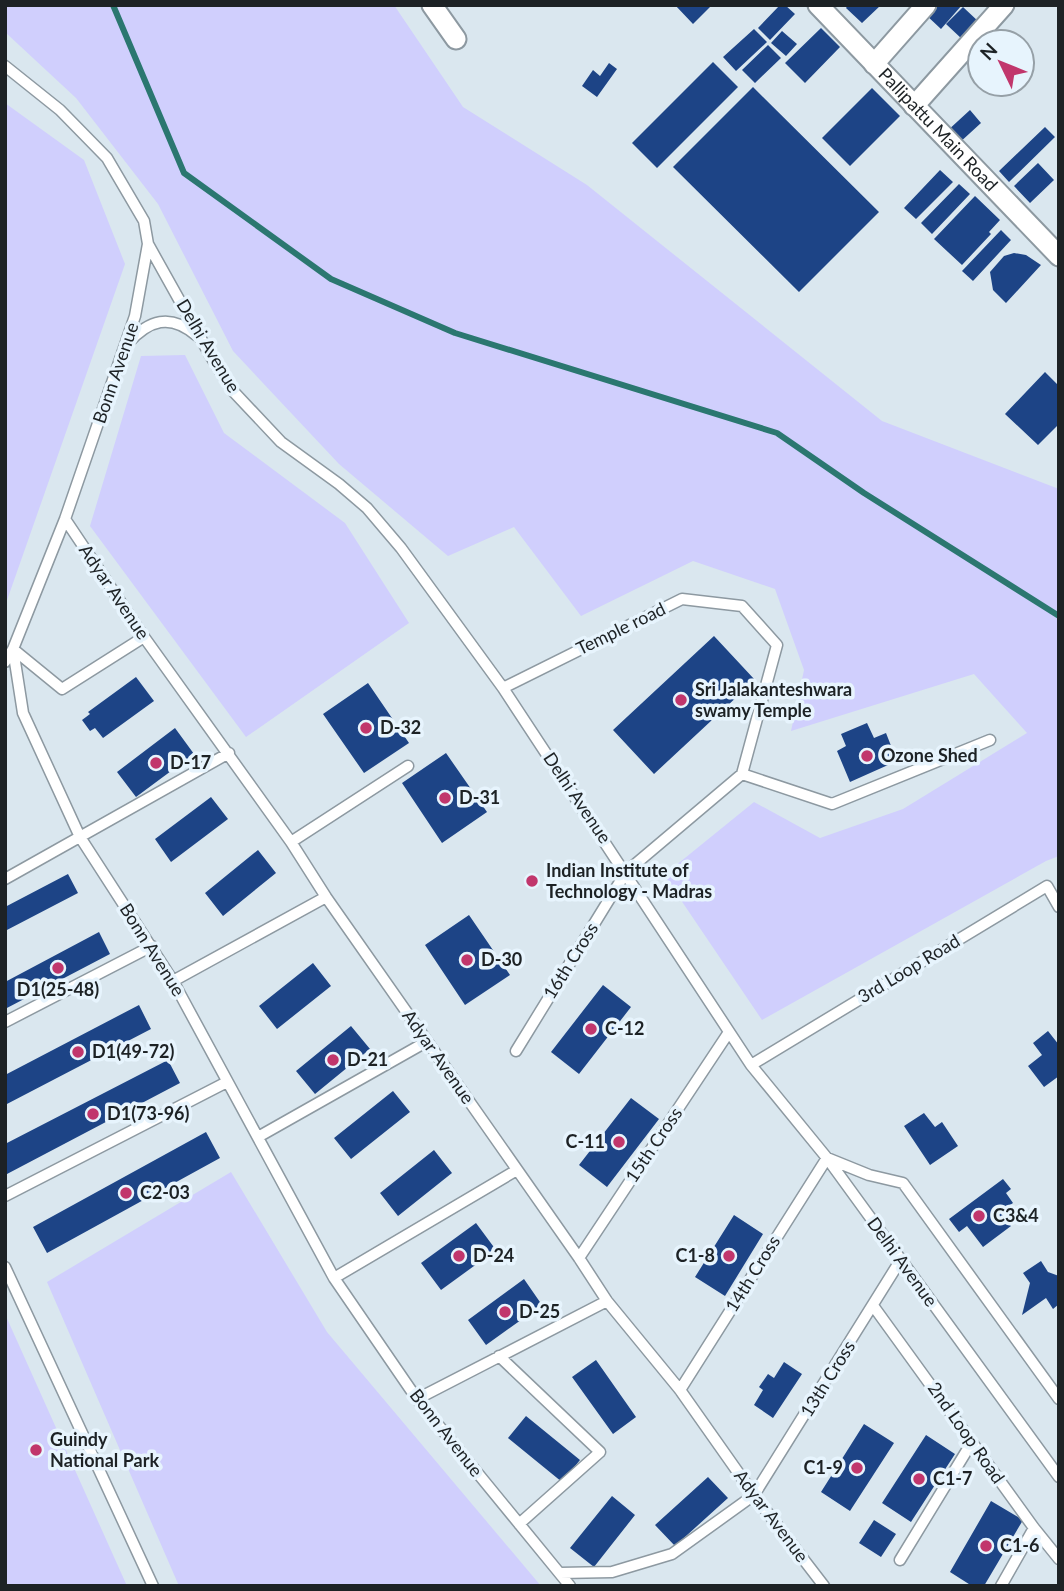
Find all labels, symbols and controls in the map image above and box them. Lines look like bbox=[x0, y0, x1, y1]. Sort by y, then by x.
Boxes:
north arrow bbox=[966, 28, 1036, 98]
text: N bbox=[975, 38, 1002, 64]
street label: Pallipattu Main Road bbox=[874, 63, 1003, 195]
street label: Delhi Avenue bbox=[172, 295, 245, 396]
street label: Bonn Avenue bbox=[87, 319, 143, 426]
street label: Adyar Avenue bbox=[75, 540, 155, 643]
street label: Temple road bbox=[572, 597, 669, 659]
place label: Sri Jalakanteshwara swamy Temple bbox=[695, 678, 852, 721]
marker: Sri Jalakanteshwara swamy Temple bbox=[673, 692, 689, 708]
place label: D-32 bbox=[380, 716, 421, 738]
marker: D-32 bbox=[358, 720, 374, 736]
place label: Ozone Shed bbox=[881, 744, 978, 766]
street label: Delhi Avenue bbox=[539, 748, 616, 847]
marker: Ozone Shed bbox=[859, 748, 875, 764]
place label: D-17 bbox=[170, 751, 211, 773]
marker: D-17 bbox=[148, 755, 164, 771]
place label: D-31 bbox=[459, 786, 500, 808]
marker: D-31 bbox=[437, 790, 453, 806]
place label: Indian Institute of Technology - Madras bbox=[546, 859, 712, 902]
marker: Indian Institute of Technology - Madras bbox=[524, 873, 540, 889]
street label: Bonn Avenue bbox=[116, 899, 190, 1000]
street label: 16th Cross bbox=[538, 918, 602, 1003]
street label: 3rd Loop Road bbox=[854, 929, 963, 1007]
place label: D-30 bbox=[481, 948, 522, 970]
marker: D-30 bbox=[459, 952, 475, 968]
marker: D1(25-48) bbox=[50, 960, 66, 976]
place label: D1(25-48) bbox=[17, 978, 99, 1000]
street label: Adyar Avenue bbox=[398, 1005, 479, 1108]
place label: C-12 bbox=[605, 1017, 645, 1039]
marker: C-12 bbox=[583, 1021, 599, 1037]
place label: D1(49-72) bbox=[92, 1040, 175, 1062]
marker: D1(49-72) bbox=[70, 1044, 86, 1060]
place label: D-21 bbox=[347, 1048, 388, 1070]
marker: D-21 bbox=[325, 1052, 341, 1068]
place label: D1(73-96) bbox=[107, 1102, 190, 1124]
street label: 15th Cross bbox=[620, 1103, 686, 1186]
marker: D1(73-96) bbox=[85, 1106, 101, 1122]
place label: C-11 bbox=[565, 1130, 605, 1152]
marker: C-11 bbox=[611, 1134, 627, 1150]
place label: C2-03 bbox=[140, 1181, 190, 1203]
marker: C2-03 bbox=[118, 1185, 134, 1201]
place label: C3&4 bbox=[993, 1204, 1039, 1226]
marker: C3&4 bbox=[971, 1208, 987, 1224]
street label: Delhi Avenue bbox=[863, 1212, 943, 1310]
street label: 14th Cross bbox=[720, 1231, 784, 1316]
place label: D-24 bbox=[473, 1244, 514, 1266]
place label: C1-8 bbox=[675, 1244, 715, 1266]
marker: D-24 bbox=[451, 1248, 467, 1264]
marker: C1-8 bbox=[721, 1248, 737, 1264]
place label: D-25 bbox=[519, 1300, 560, 1322]
marker: D-25 bbox=[497, 1304, 513, 1320]
street label: 13th Cross bbox=[795, 1336, 859, 1421]
street label: 2nd Loop Road bbox=[924, 1377, 1010, 1487]
street label: Bonn Avenue bbox=[406, 1384, 488, 1481]
place label: Guindy National Park bbox=[50, 1428, 159, 1471]
marker: Guindy National Park bbox=[28, 1442, 44, 1458]
place label: C1-9 bbox=[803, 1456, 843, 1478]
marker: C1-9 bbox=[849, 1460, 865, 1476]
street label: Adyar Avenue bbox=[730, 1465, 814, 1566]
place label: C1-7 bbox=[933, 1467, 973, 1489]
marker: C1-7 bbox=[911, 1471, 927, 1487]
place label: C1-6 bbox=[1000, 1534, 1040, 1556]
marker: C1-6 bbox=[978, 1538, 994, 1554]

